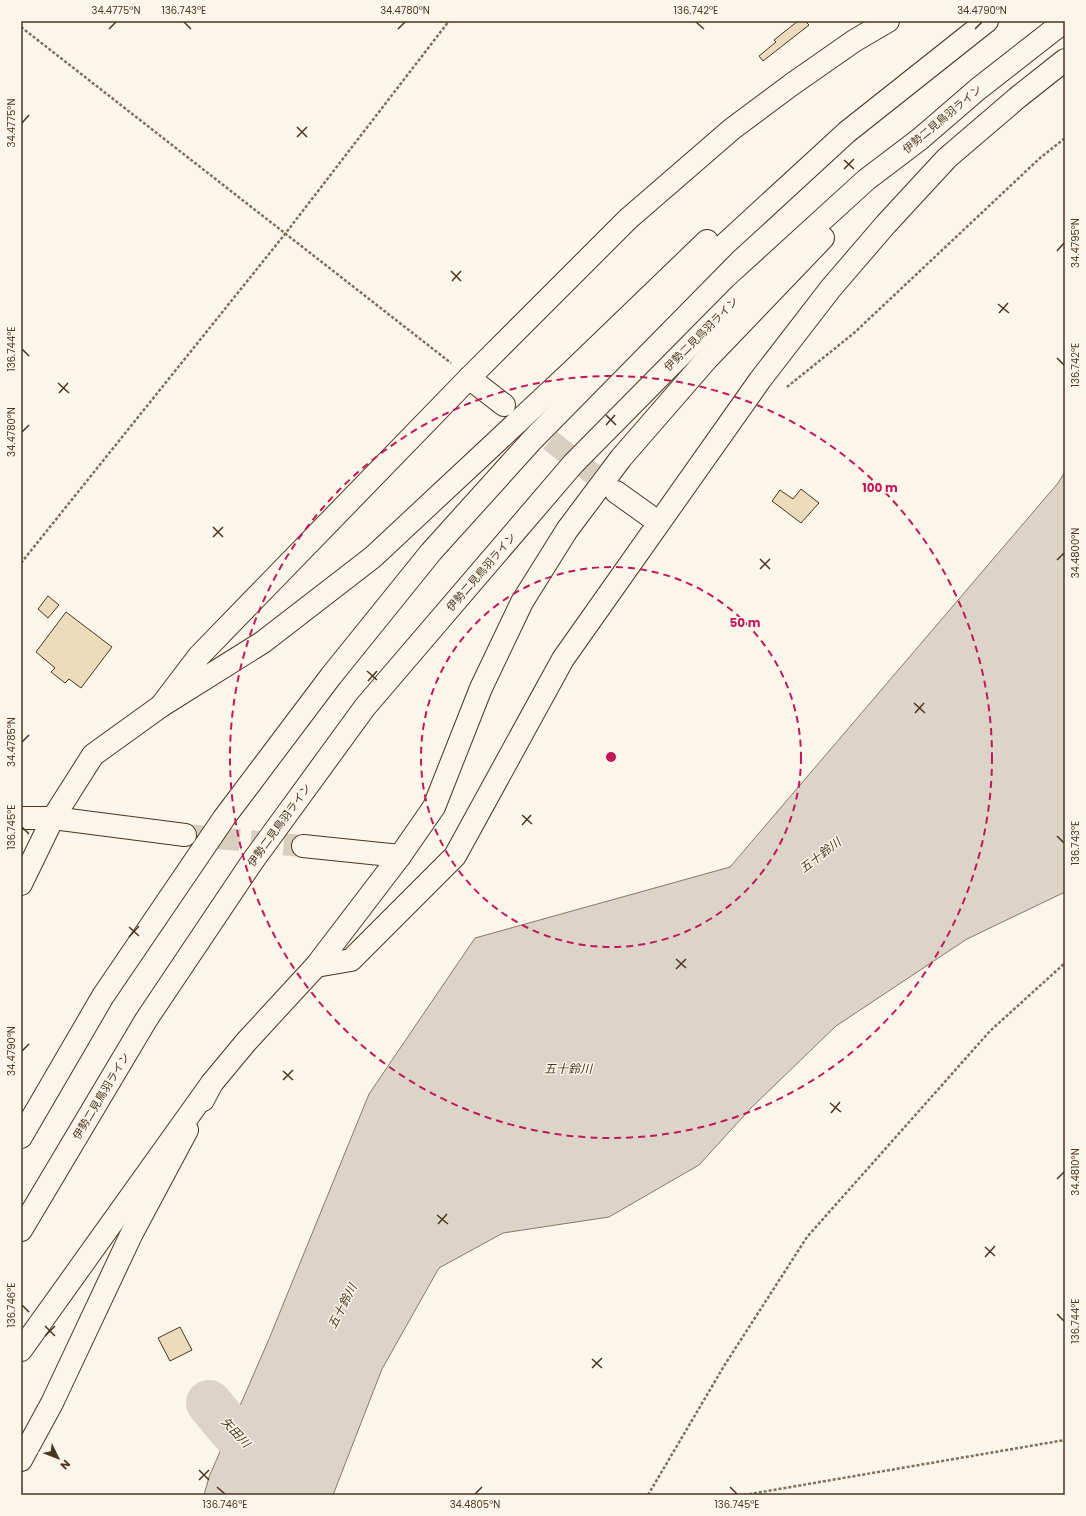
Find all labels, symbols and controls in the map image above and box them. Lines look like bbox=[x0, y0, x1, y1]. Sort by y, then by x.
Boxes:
text: 34.4775°N bbox=[92, 3, 140, 18]
text: 136.743°E bbox=[162, 3, 206, 18]
text: 34.4780°N bbox=[380, 3, 430, 18]
text: 136.742°E bbox=[674, 3, 718, 18]
text: 34.4790°N bbox=[957, 3, 1007, 18]
street label: 伊勢二見鳥羽ライン bbox=[899, 81, 985, 157]
text: 34.4775°N bbox=[4, 99, 19, 147]
text: 34.4795°N bbox=[1068, 218, 1083, 268]
street label: 伊勢二見鳥羽ライン bbox=[660, 293, 742, 375]
text: 136.744°E bbox=[4, 327, 19, 371]
text: 136.742°E bbox=[1068, 343, 1083, 387]
text: 34.4780°N bbox=[4, 407, 19, 457]
text: 100 m bbox=[862, 479, 898, 496]
text: 34.4800°N bbox=[1068, 528, 1083, 578]
street label: 伊勢二見鳥羽ライン bbox=[442, 529, 520, 615]
text: 50 m bbox=[730, 614, 761, 631]
text: 34.4785°N bbox=[4, 717, 19, 767]
centre of rings bbox=[604, 750, 618, 764]
street label: 伊勢二見鳥羽ライン bbox=[243, 780, 315, 870]
text: 136.745°E bbox=[4, 805, 19, 849]
text: 136.743°E bbox=[1068, 821, 1083, 865]
water label: 五十鈴川 bbox=[796, 832, 846, 876]
text: 34.4790°N bbox=[4, 1026, 19, 1076]
street label: 伊勢二見鳥羽ライン bbox=[69, 1049, 133, 1143]
water label: 五十鈴川 bbox=[544, 1060, 594, 1077]
text: 34.4810°N bbox=[1068, 1148, 1083, 1196]
water label: 五十鈴川 bbox=[324, 1279, 361, 1331]
text: 136.746°E bbox=[4, 1283, 19, 1327]
text: 136.744°E bbox=[1068, 1299, 1083, 1343]
water label: 矢田川 bbox=[218, 1413, 256, 1452]
north arrow bbox=[38, 1438, 78, 1478]
text: N bbox=[57, 1456, 74, 1473]
text: 136.746°E bbox=[203, 1497, 247, 1512]
text: 34.4805°N bbox=[450, 1497, 500, 1512]
text: 136.745°E bbox=[715, 1497, 759, 1512]

